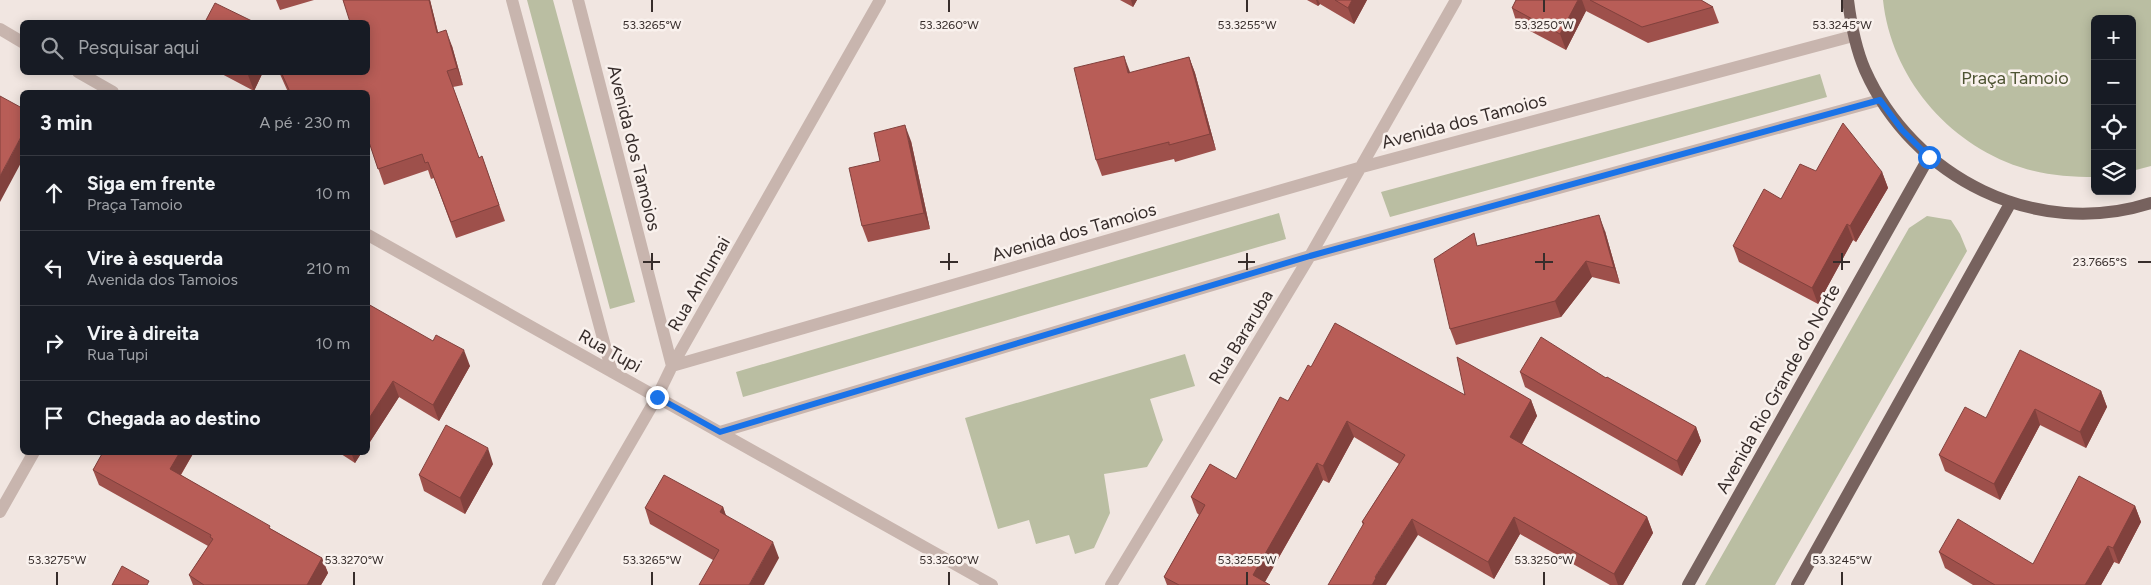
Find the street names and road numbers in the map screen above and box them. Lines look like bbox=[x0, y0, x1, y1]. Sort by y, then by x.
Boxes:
street label: Avenida dos Tamoios bbox=[603, 63, 665, 233]
street label: Avenida dos Tamoios bbox=[1379, 88, 1549, 154]
street label: Avenida dos Tamoios bbox=[989, 198, 1159, 266]
street label: Rua Anhumai bbox=[663, 233, 735, 335]
street label: Avenida Rio Grande do Norte bbox=[1711, 280, 1845, 498]
street label: Rua Bararuba bbox=[1204, 286, 1278, 388]
street label: Rua Tupi bbox=[575, 325, 645, 377]

